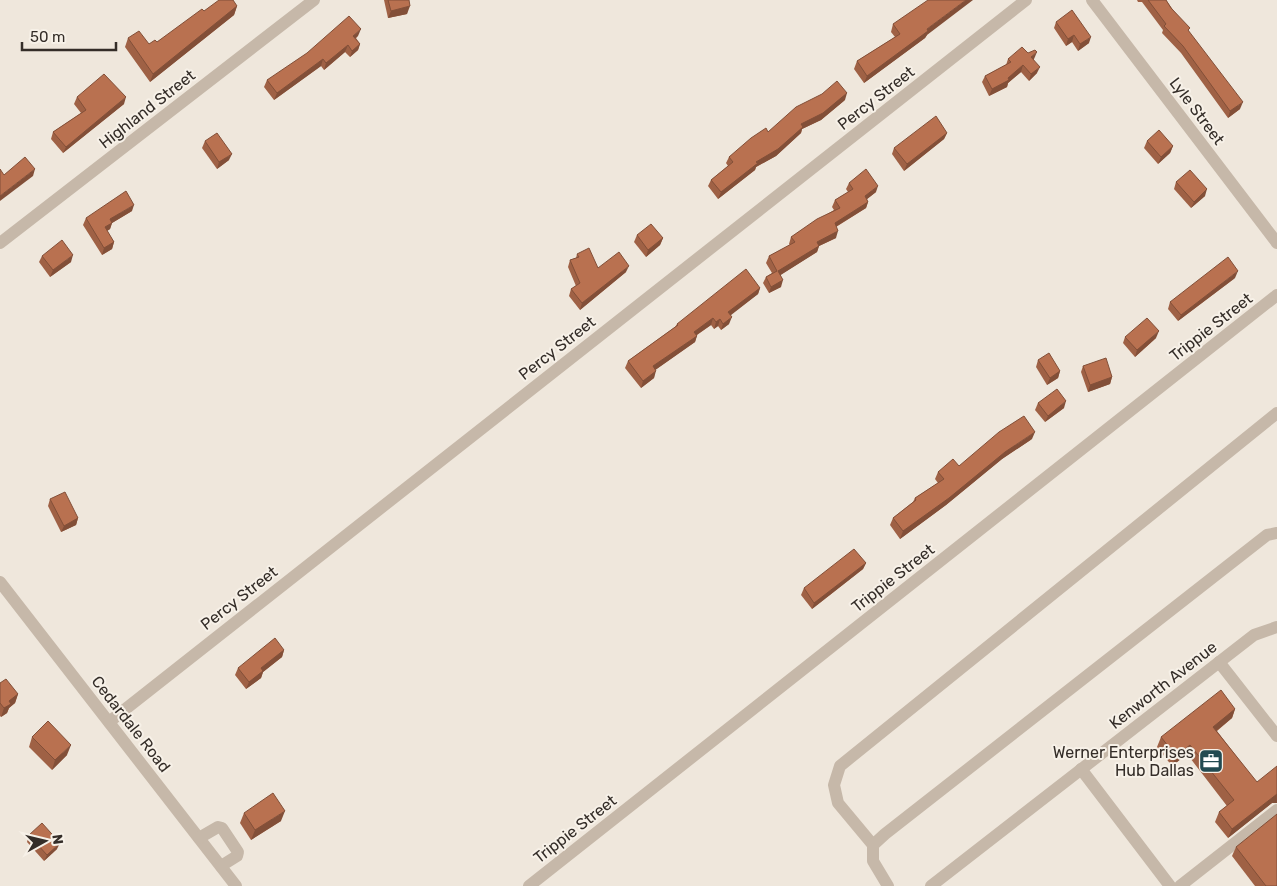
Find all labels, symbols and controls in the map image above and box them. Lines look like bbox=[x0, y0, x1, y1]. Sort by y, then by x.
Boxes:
scale bar bbox=[22, 20, 116, 52]
text: 50 m bbox=[30, 28, 65, 46]
street label: Percy Street bbox=[834, 62, 918, 134]
street label: Highland Street bbox=[95, 66, 199, 152]
street label: Lyle Street bbox=[1166, 74, 1228, 148]
street label: Trippie Street bbox=[1166, 289, 1256, 365]
street label: Percy Street bbox=[515, 312, 599, 384]
street label: Trippie Street bbox=[848, 540, 938, 616]
street label: Percy Street bbox=[197, 562, 281, 634]
street label: Kenworth Avenue bbox=[1105, 637, 1221, 733]
street label: Cedardale Road bbox=[88, 672, 174, 776]
place label: Werner Enterprises Hub Dallas bbox=[1053, 743, 1194, 780]
office icon: Werner Enterprises Hub Dallas bbox=[1198, 748, 1224, 774]
street label: Trippie Street bbox=[530, 791, 620, 867]
north arrow bbox=[20, 816, 70, 866]
text: N bbox=[48, 833, 66, 845]

